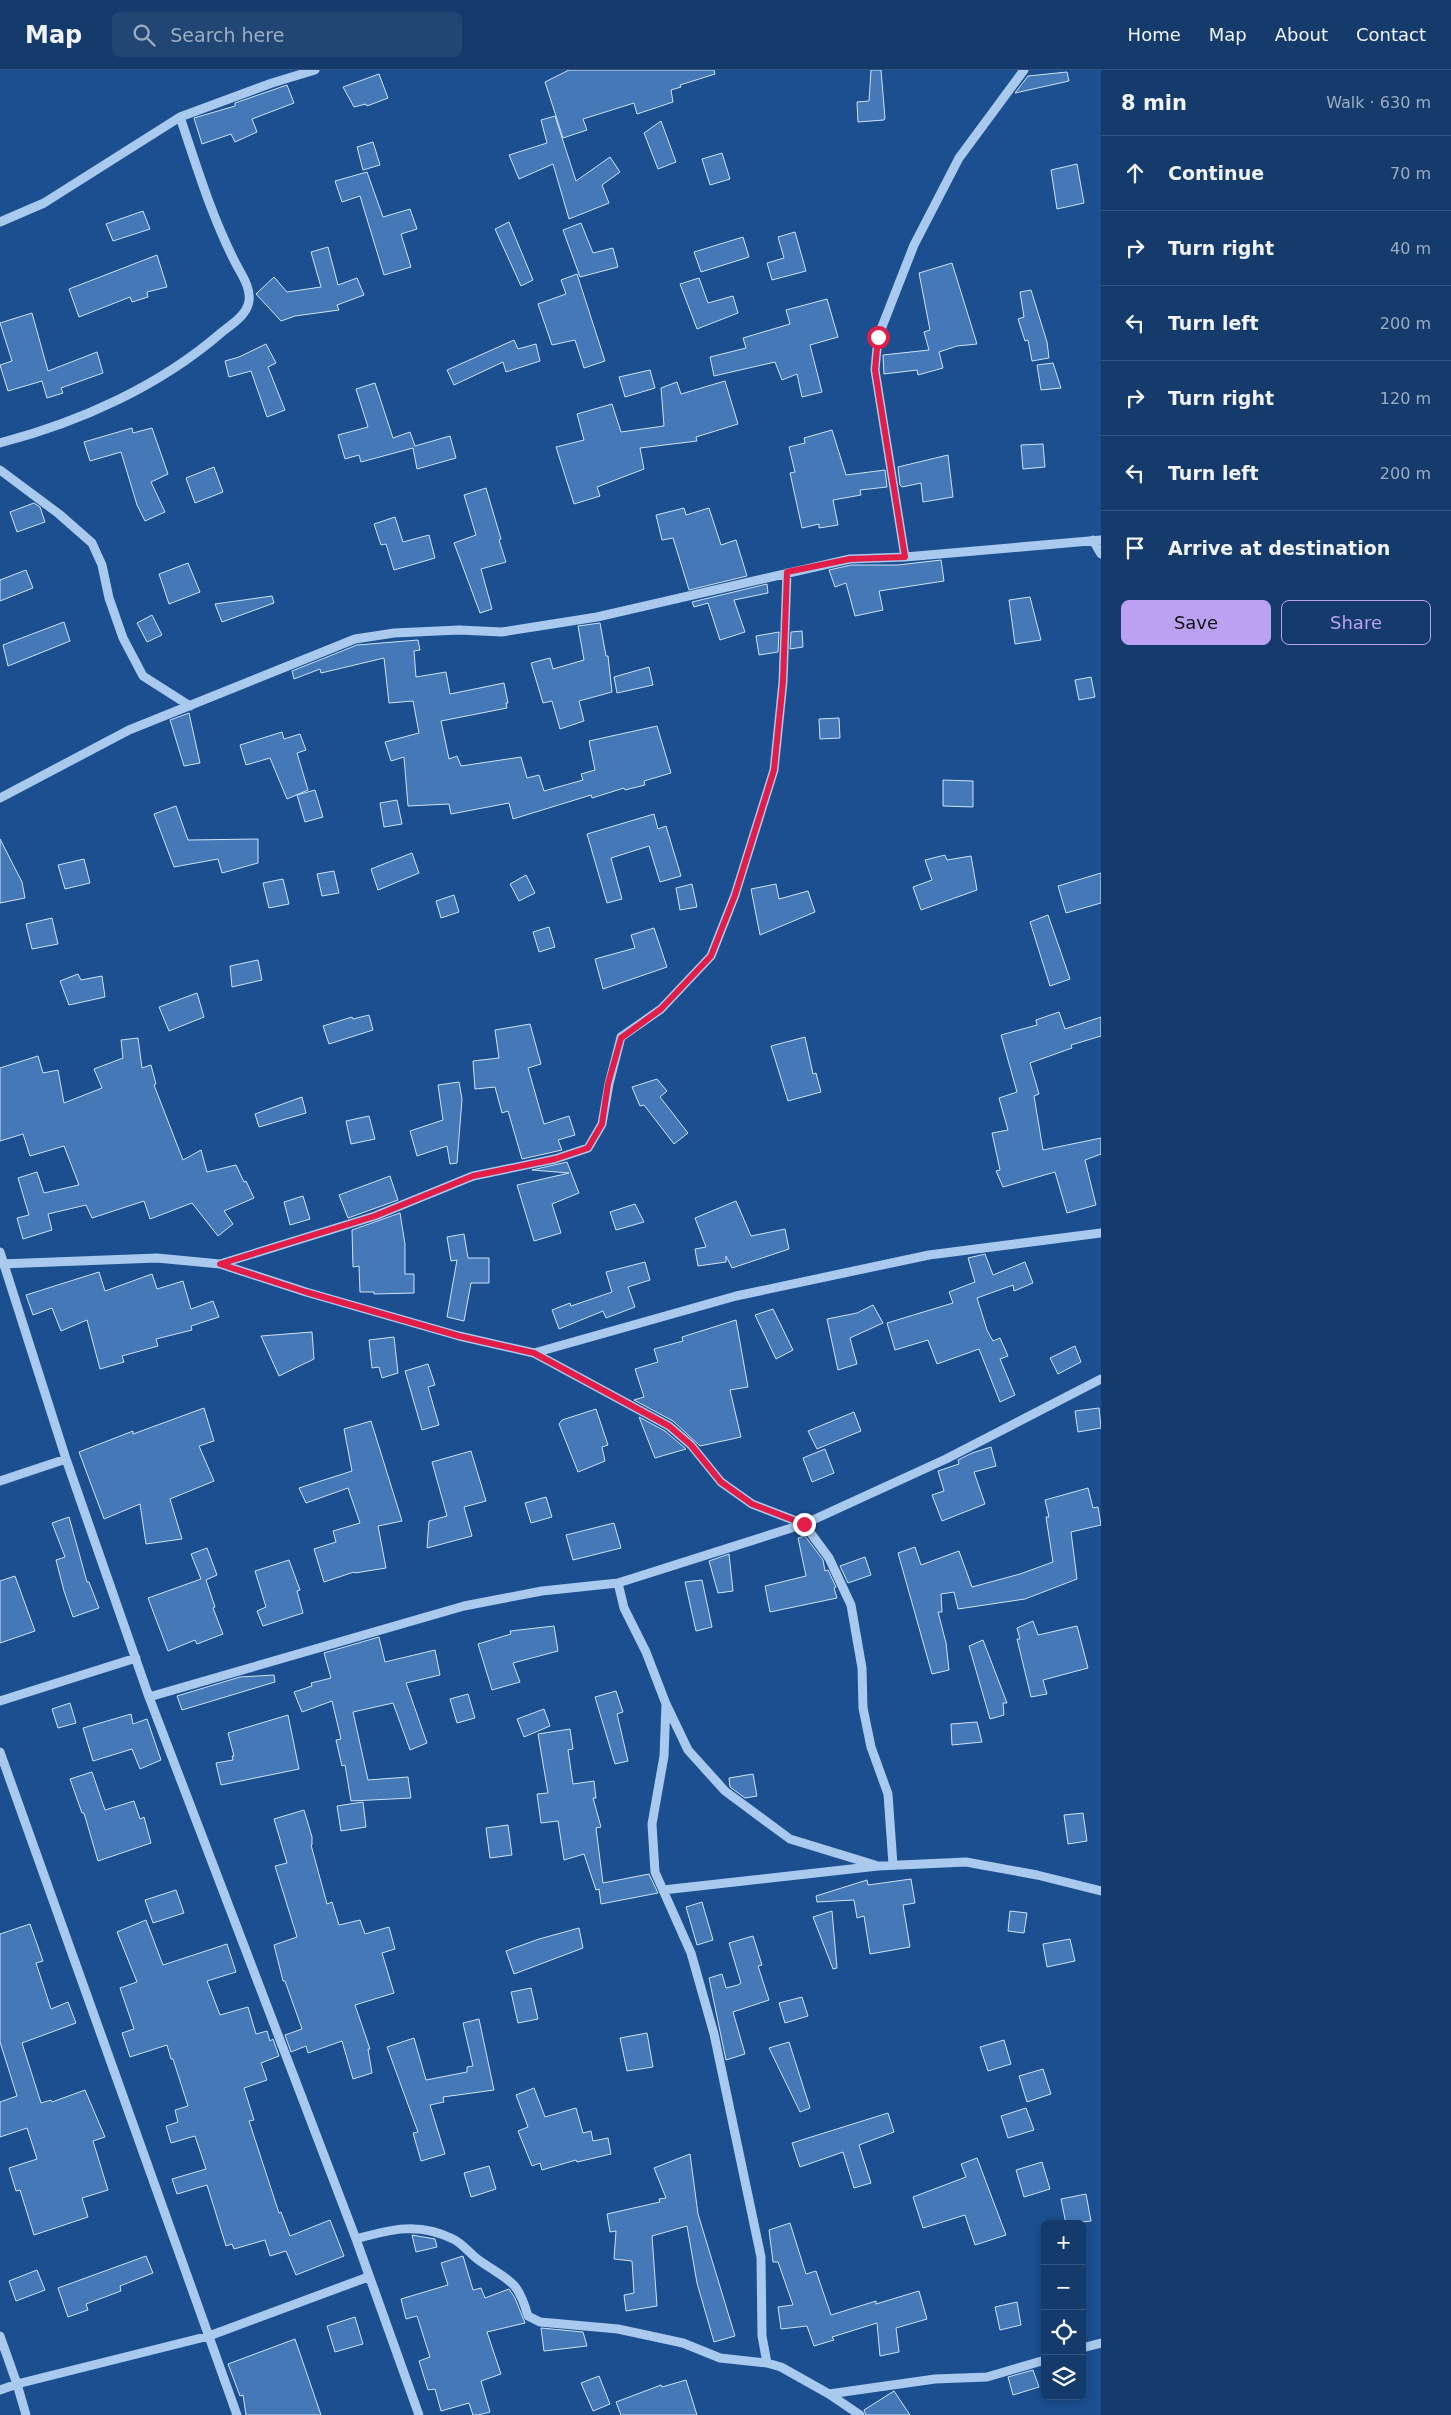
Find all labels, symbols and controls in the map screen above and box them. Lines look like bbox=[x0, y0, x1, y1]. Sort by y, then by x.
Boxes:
search box bbox=[112, 12, 462, 57]
text: Map bbox=[25, 21, 82, 49]
icon: search bbox=[130, 21, 158, 49]
text: Search here bbox=[170, 24, 284, 46]
text: Home bbox=[1128, 24, 1181, 45]
text: Map bbox=[1209, 24, 1247, 45]
text: About bbox=[1275, 24, 1328, 45]
text: Contact bbox=[1356, 24, 1426, 45]
text: 8 min bbox=[1121, 91, 1187, 115]
text: Walk · 630 m bbox=[1326, 93, 1431, 112]
icon: ahead bbox=[1121, 159, 1149, 187]
text: Continue bbox=[1168, 162, 1264, 184]
text: 70 m bbox=[1390, 164, 1431, 183]
icon: right bbox=[1121, 234, 1149, 262]
text: Turn right bbox=[1168, 237, 1274, 259]
text: 40 m bbox=[1390, 239, 1431, 258]
icon: left bbox=[1121, 309, 1149, 337]
text: Turn left bbox=[1168, 312, 1259, 334]
text: 200 m bbox=[1380, 314, 1431, 333]
route start bbox=[867, 326, 890, 349]
icon: right bbox=[1121, 384, 1149, 412]
text: Turn right bbox=[1168, 387, 1274, 409]
text: 120 m bbox=[1380, 389, 1431, 408]
icon: left bbox=[1121, 459, 1149, 487]
text: Turn left bbox=[1168, 462, 1259, 484]
text: 200 m bbox=[1380, 464, 1431, 483]
icon: arrive bbox=[1121, 534, 1149, 562]
text: Arrive at destination bbox=[1168, 537, 1390, 559]
button: Save bbox=[1121, 600, 1271, 645]
button: Share bbox=[1281, 600, 1431, 645]
route end bbox=[793, 1513, 816, 1536]
map controls bbox=[1041, 2220, 1086, 2400]
button: + bbox=[1041, 2220, 1086, 2265]
button: − bbox=[1041, 2265, 1086, 2310]
button: locate bbox=[1041, 2310, 1086, 2355]
button: layers bbox=[1041, 2355, 1086, 2400]

